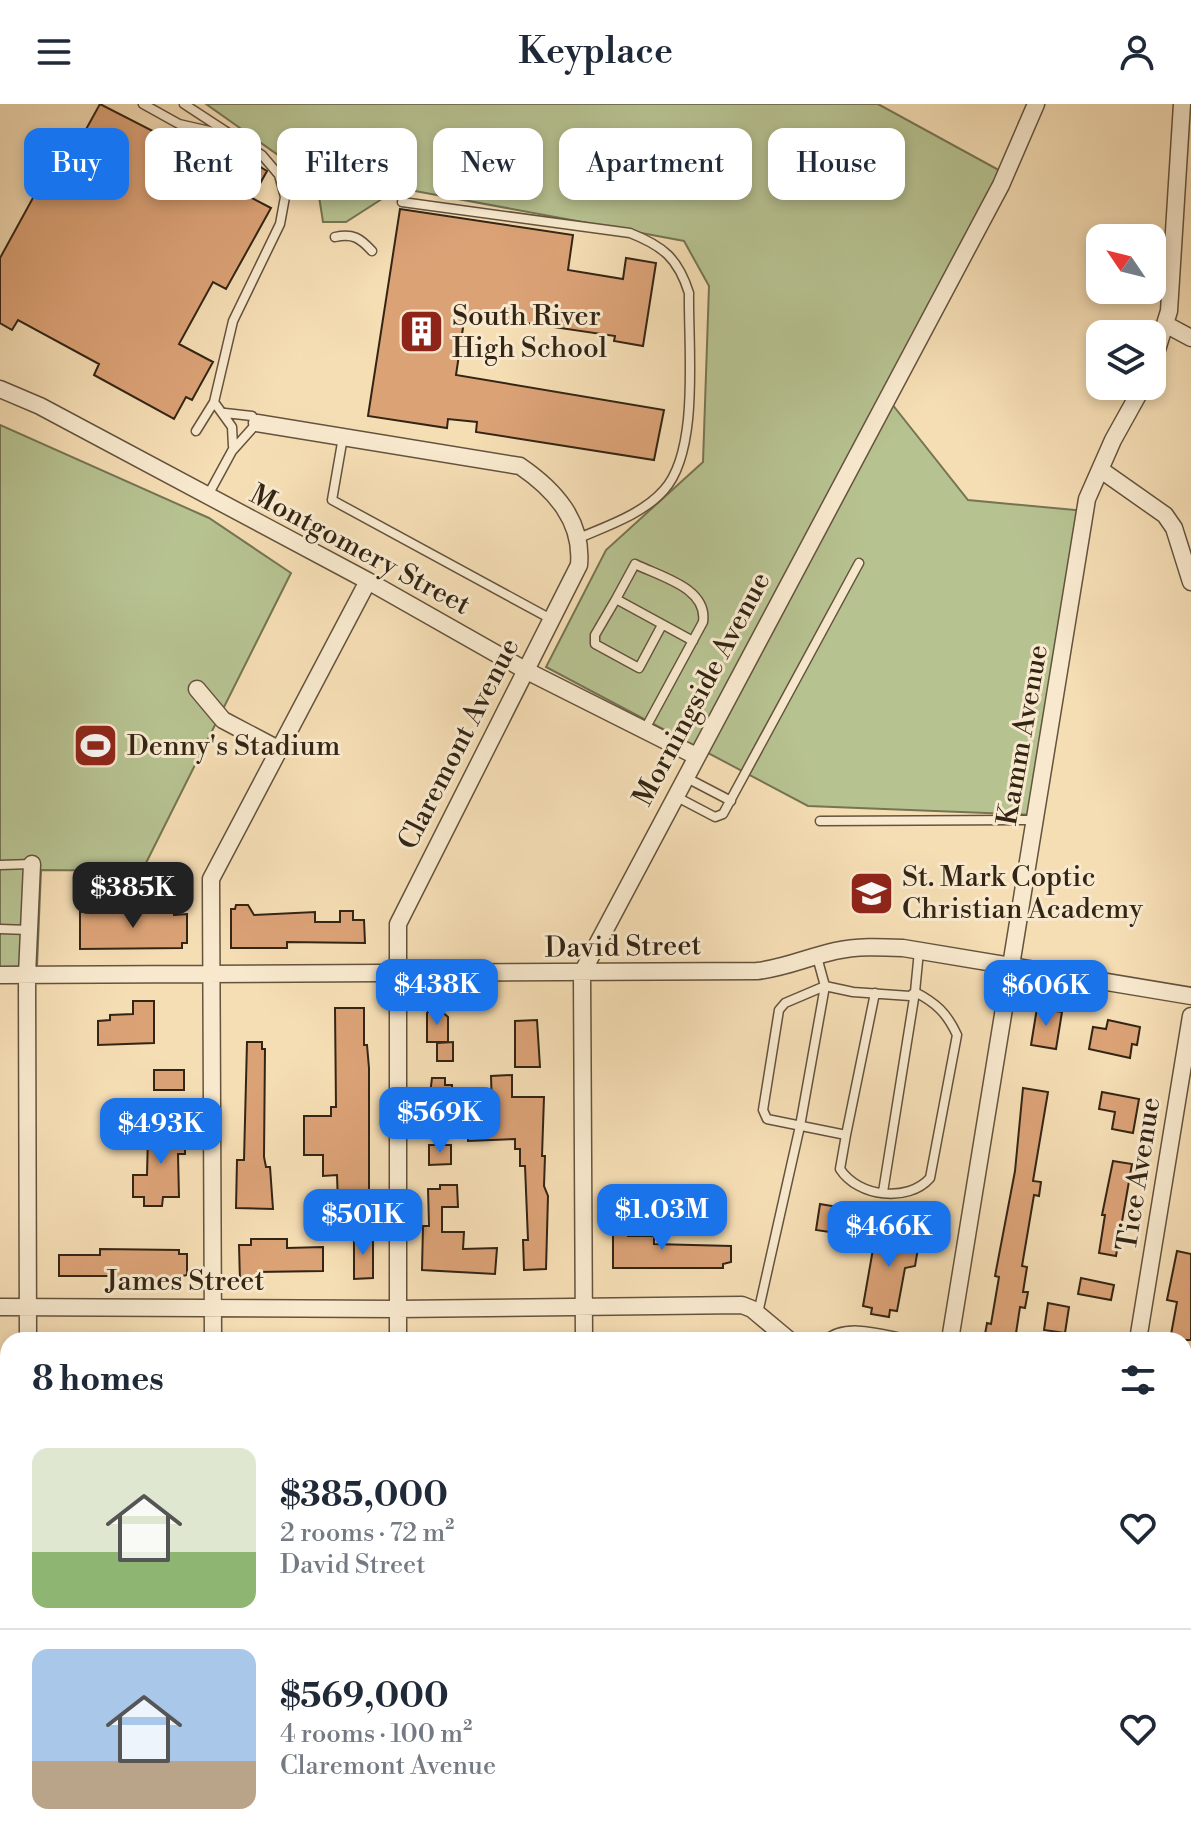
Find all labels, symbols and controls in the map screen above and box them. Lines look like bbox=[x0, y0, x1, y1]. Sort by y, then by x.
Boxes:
icon: menu bbox=[32, 30, 76, 74]
text: Keyplace bbox=[518, 30, 673, 75]
icon: person bbox=[1115, 30, 1159, 74]
chip: Buy bbox=[24, 128, 129, 200]
chip: Rent bbox=[145, 128, 261, 200]
chip: Filters bbox=[277, 128, 417, 200]
chip: New bbox=[433, 128, 543, 200]
chip: Apartment bbox=[559, 128, 752, 200]
chip: House bbox=[768, 128, 905, 200]
north arrow bbox=[1086, 224, 1166, 304]
map controls bbox=[1086, 224, 1166, 400]
place label: South River High School bbox=[452, 299, 607, 366]
building icon: South River High School bbox=[397, 308, 445, 356]
button: layers bbox=[1086, 320, 1166, 400]
street label: Montgomery Street bbox=[244, 477, 476, 623]
street label: Morningside Avenue bbox=[626, 566, 778, 812]
street label: Claremont Avenue bbox=[391, 632, 527, 856]
street label: Kamm Avenue bbox=[990, 642, 1056, 828]
sports icon: Denny's Stadium bbox=[72, 722, 120, 770]
place label: Denny's Stadium bbox=[127, 729, 340, 764]
place label: St. Mark Coptic Christian Academy bbox=[902, 860, 1143, 927]
pin: $385K bbox=[77, 862, 189, 930]
school or university icon: St. Mark Coptic Christian Academy bbox=[847, 869, 895, 917]
text: $385K bbox=[91, 872, 175, 904]
street label: David Street bbox=[544, 928, 702, 966]
pin: $438K bbox=[381, 959, 493, 1027]
pin: $606K bbox=[990, 960, 1102, 1028]
text: $438K bbox=[394, 969, 480, 1001]
text: $606K bbox=[1002, 970, 1090, 1002]
pin: $569K bbox=[384, 1087, 496, 1155]
street label: Tice Avenue bbox=[1110, 1095, 1168, 1253]
text: $569K bbox=[397, 1097, 483, 1129]
pin: $493K bbox=[105, 1098, 217, 1166]
text: $493K bbox=[118, 1108, 204, 1140]
pin: $1.03M bbox=[597, 1184, 727, 1252]
pin: $501K bbox=[307, 1189, 419, 1257]
text: $1.03M bbox=[615, 1194, 709, 1226]
text: $501K bbox=[321, 1199, 405, 1231]
pin: $466K bbox=[833, 1201, 945, 1269]
text: $466K bbox=[846, 1211, 932, 1243]
street label: James Street bbox=[105, 1264, 264, 1299]
icon: filters bbox=[1116, 1358, 1160, 1402]
text: 8 homes bbox=[32, 1359, 164, 1401]
text: $385,000 bbox=[280, 1475, 448, 1517]
icon: home bbox=[96, 1480, 192, 1576]
icon: heart bbox=[1116, 1506, 1160, 1550]
text: 2 rooms · 72 m² bbox=[280, 1517, 454, 1549]
text: David Street bbox=[280, 1549, 425, 1581]
text: $569,000 bbox=[280, 1676, 449, 1718]
icon: home bbox=[96, 1681, 192, 1777]
icon: heart bbox=[1116, 1707, 1160, 1751]
text: 4 rooms · 100 m² bbox=[280, 1718, 472, 1750]
text: Claremont Avenue bbox=[280, 1750, 496, 1782]

